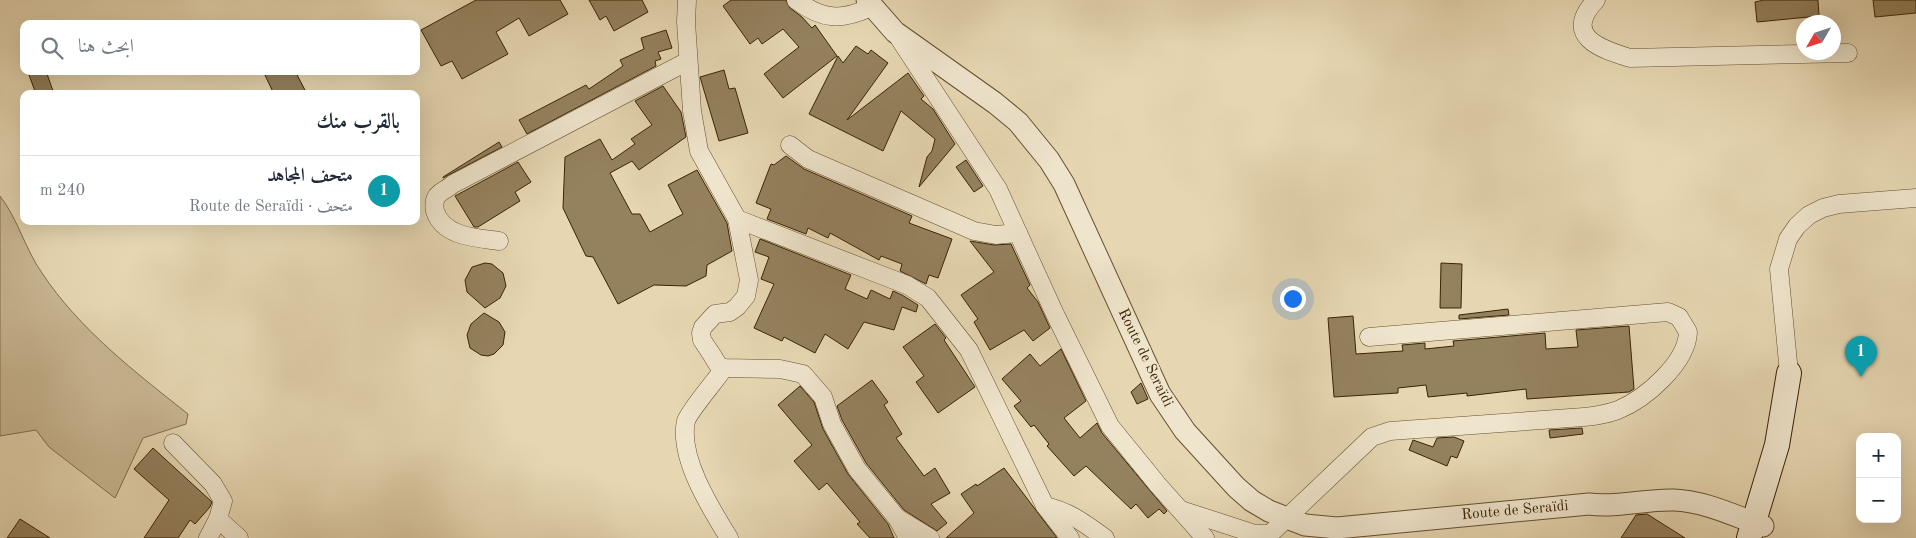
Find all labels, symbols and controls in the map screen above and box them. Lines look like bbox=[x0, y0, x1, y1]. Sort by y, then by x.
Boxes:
north arrow bbox=[1796, 15, 1841, 60]
search box bbox=[20, 20, 420, 75]
icon: search bbox=[38, 34, 66, 62]
text: ابحث هنا bbox=[78, 38, 134, 57]
text: بالقرب منك bbox=[317, 112, 400, 133]
text: متحف المجاهد bbox=[267, 167, 353, 186]
text: 240 m bbox=[40, 183, 85, 199]
text: 1 bbox=[379, 183, 389, 199]
text: متحف · Route de Seraïdi bbox=[189, 199, 353, 215]
your location bbox=[1280, 286, 1306, 312]
street label: Route de Seraïdi bbox=[1115, 306, 1175, 410]
pin: 1 bbox=[1845, 336, 1877, 377]
map controls bbox=[1856, 433, 1901, 523]
button: + bbox=[1856, 433, 1901, 478]
button: − bbox=[1856, 478, 1901, 523]
street label: Route de Seraïdi bbox=[1461, 499, 1569, 523]

